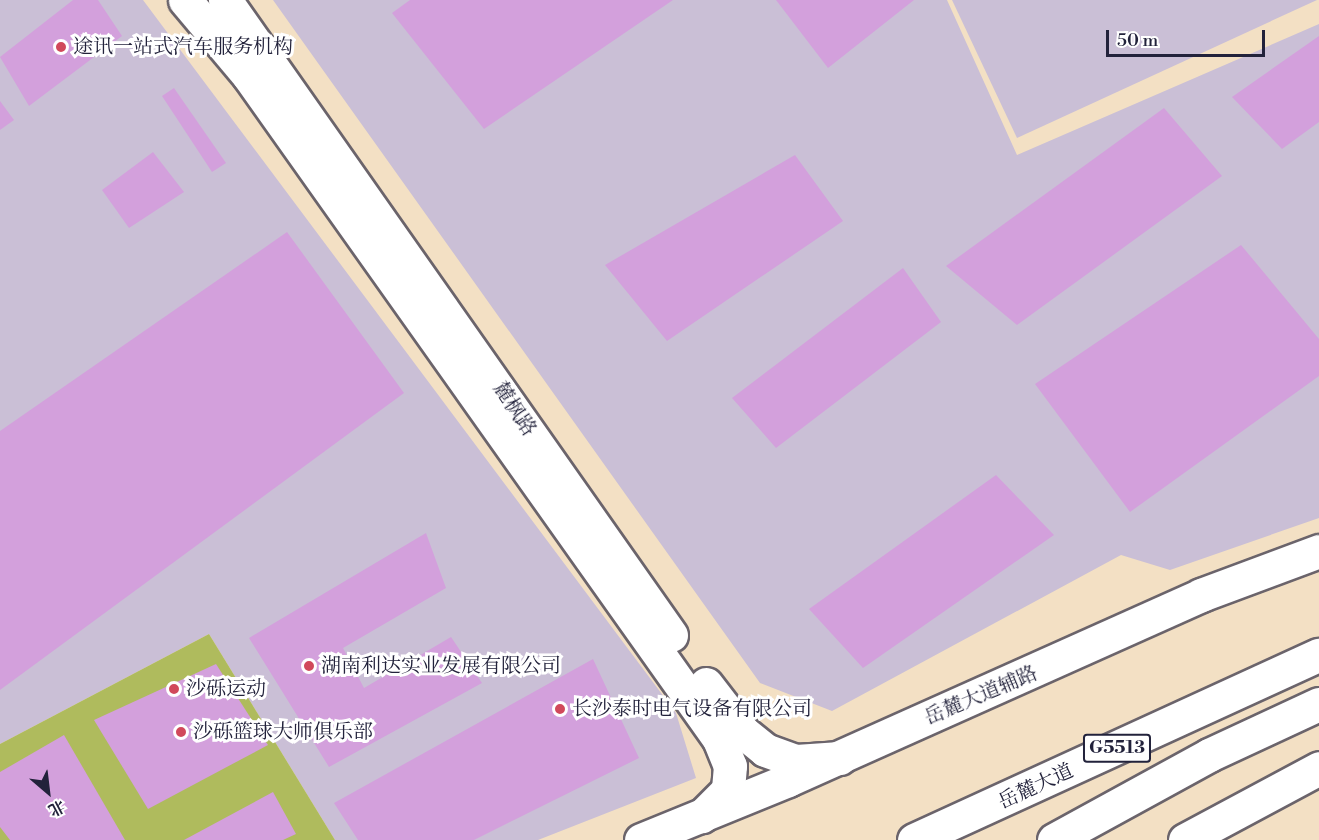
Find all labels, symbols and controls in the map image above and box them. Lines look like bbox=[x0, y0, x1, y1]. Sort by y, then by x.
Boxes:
scale bar bbox=[1109, 18, 1268, 56]
text: 50 m bbox=[1117, 29, 1158, 52]
place label: 途讯一站式汽车服务机构 bbox=[73, 35, 293, 59]
marker: 途讯一站式汽车服务机构 bbox=[54, 40, 68, 54]
street label: 麓枫路 bbox=[487, 377, 541, 441]
place label: 湖南利达实业发展有限公司 bbox=[321, 654, 561, 678]
marker: 湖南利达实业发展有限公司 bbox=[302, 659, 316, 673]
street label: 岳麓大道辅路 bbox=[921, 662, 1041, 730]
place label: 沙砾运动 bbox=[186, 677, 266, 701]
marker: 沙砾运动 bbox=[167, 682, 181, 696]
place label: 长沙泰时电气设备有限公司 bbox=[572, 697, 812, 721]
marker: 长沙泰时电气设备有限公司 bbox=[553, 702, 567, 716]
place label: 沙砾篮球大师俱乐部 bbox=[193, 720, 373, 744]
marker: 沙砾篮球大师俱乐部 bbox=[174, 725, 188, 739]
road number: G5513 bbox=[1082, 733, 1152, 763]
street label: 岳麓大道 bbox=[995, 759, 1077, 815]
north arrow bbox=[18, 762, 78, 822]
text: 北 bbox=[45, 795, 68, 820]

